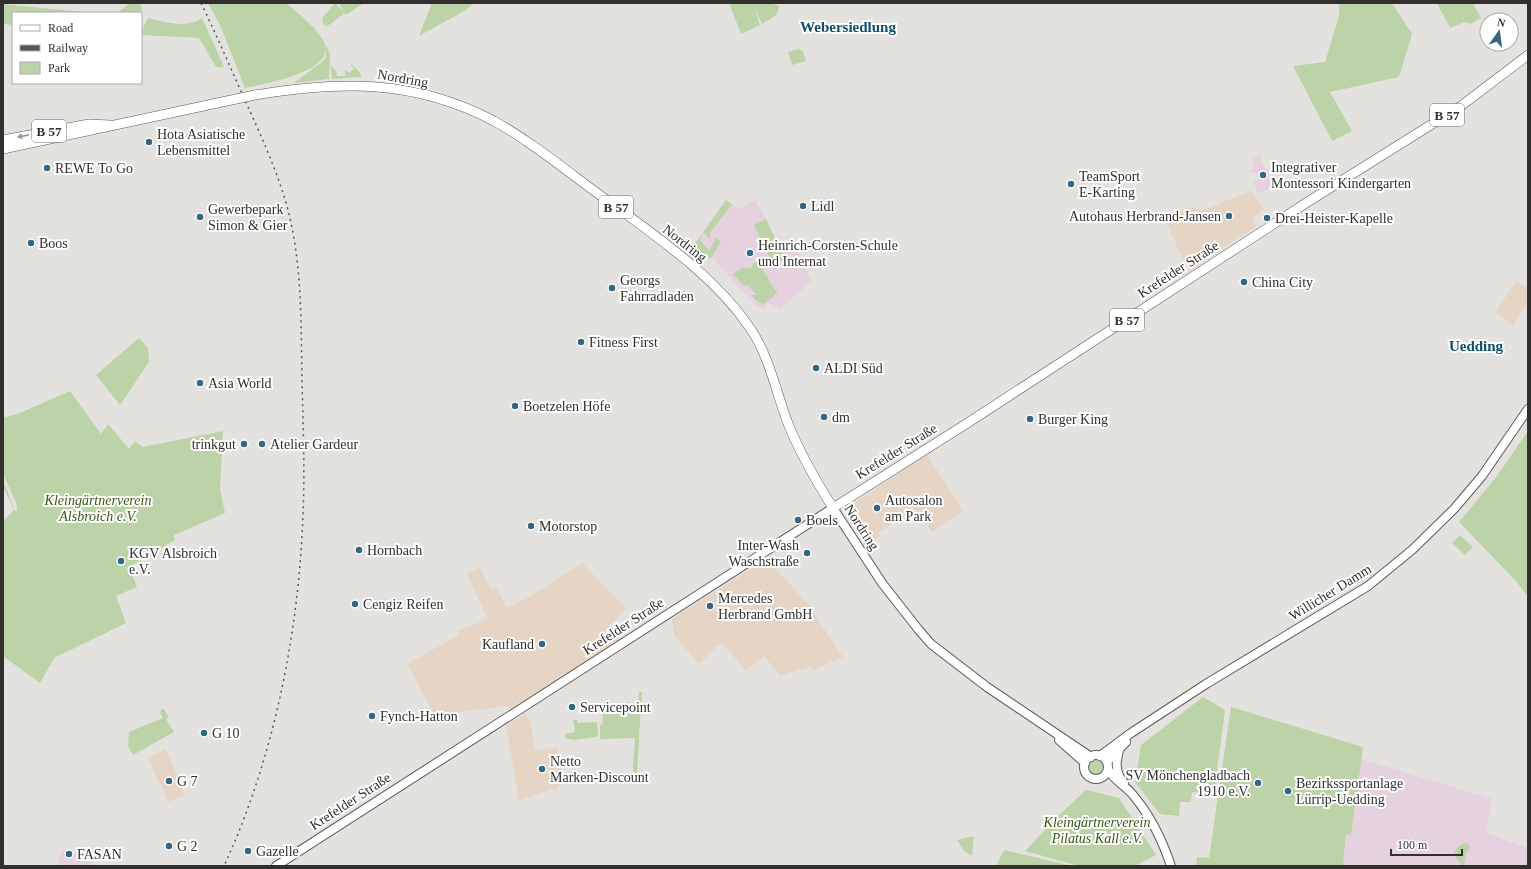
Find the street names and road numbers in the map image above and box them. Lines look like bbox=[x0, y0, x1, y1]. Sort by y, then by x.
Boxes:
street label: Nordring bbox=[376, 67, 429, 90]
road number: B 57 bbox=[1430, 104, 1464, 126]
road number: B 57 bbox=[32, 120, 66, 142]
road number: B 57 bbox=[599, 196, 633, 218]
street label: Nordring bbox=[660, 222, 710, 265]
street label: Krefelder Straße bbox=[1135, 238, 1221, 301]
road number: B 57 bbox=[1110, 309, 1144, 331]
street label: Krefelder Straße bbox=[853, 420, 940, 482]
street label: Nordring bbox=[841, 502, 882, 553]
street label: Willicher Damm bbox=[1286, 561, 1374, 624]
street label: Krefelder Straße bbox=[580, 595, 666, 658]
street label: Krefelder Straße bbox=[307, 770, 393, 833]

